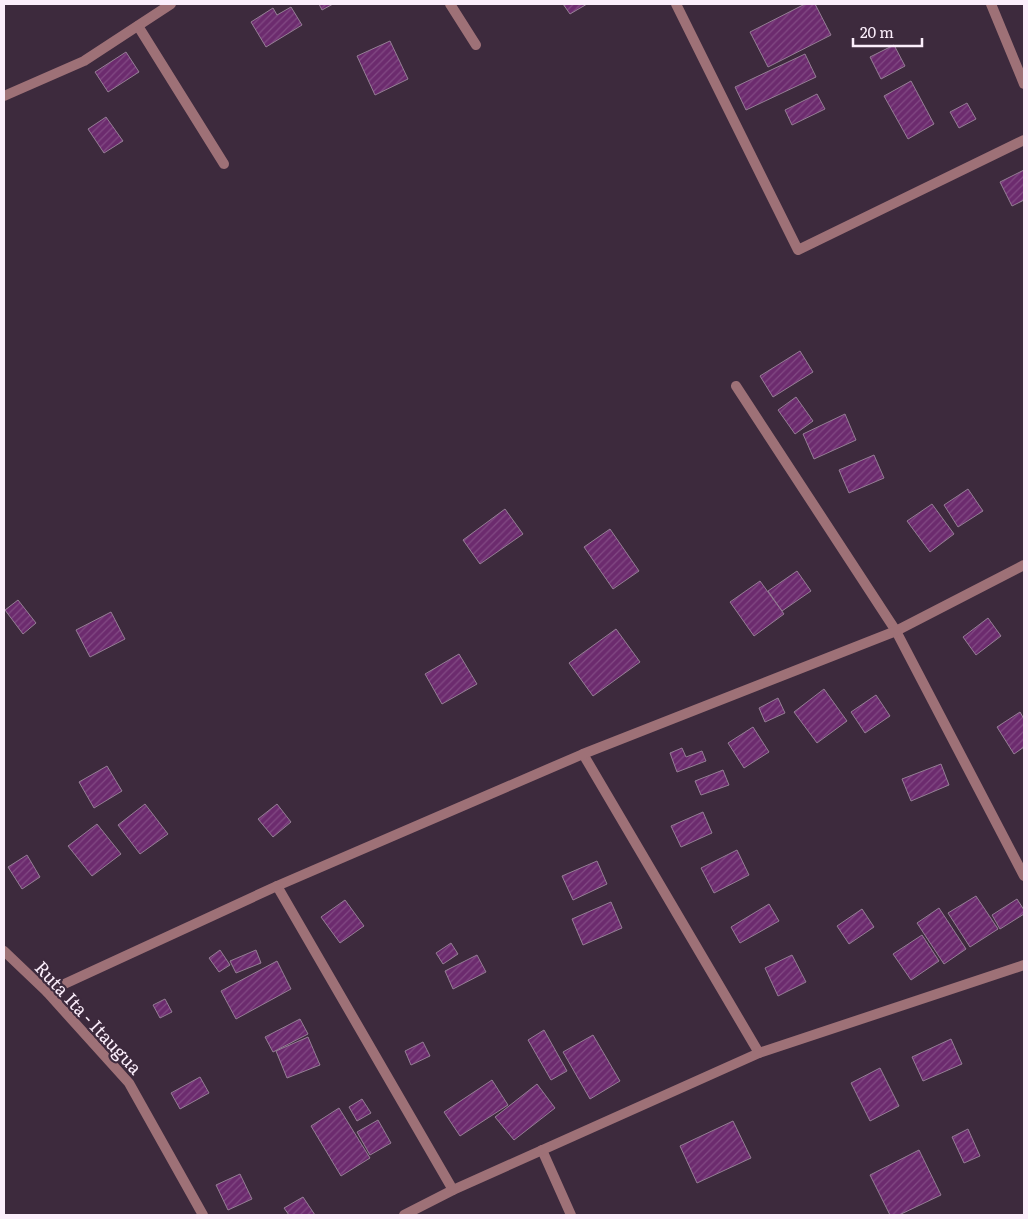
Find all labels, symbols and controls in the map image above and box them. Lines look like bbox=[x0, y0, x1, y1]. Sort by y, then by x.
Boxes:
scale bar bbox=[853, 15, 922, 47]
text: 20 m bbox=[860, 20, 894, 43]
street label: Ruta Ita - Itaugua bbox=[29, 954, 149, 1080]

